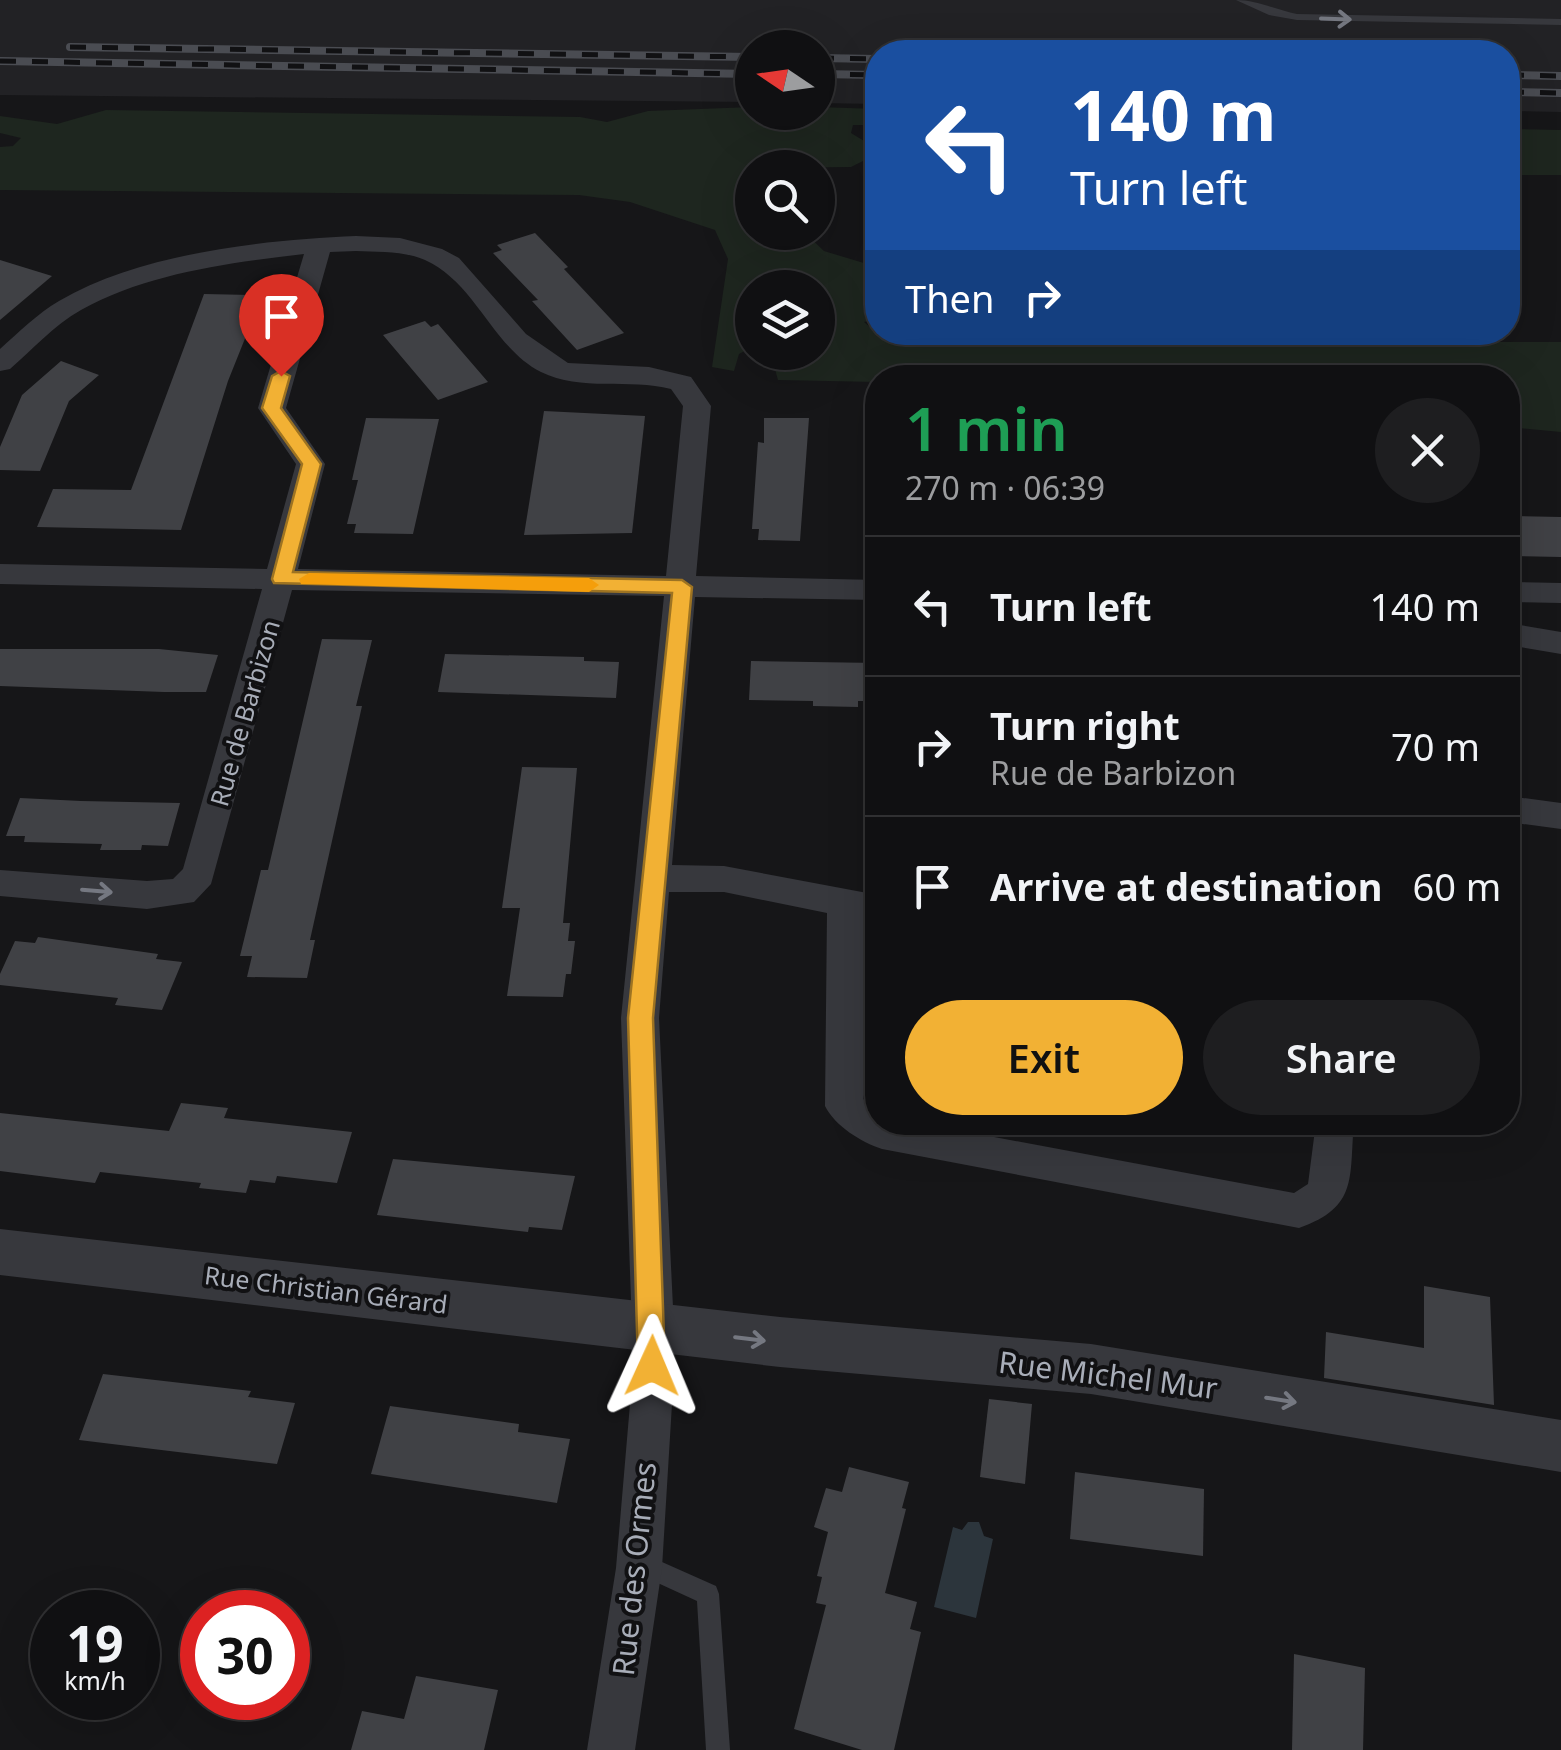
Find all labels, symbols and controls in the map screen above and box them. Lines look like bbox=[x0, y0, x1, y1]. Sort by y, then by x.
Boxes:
one-way arrow bbox=[1320, 10, 1352, 29]
north arrow bbox=[735, 30, 835, 130]
map controls bbox=[735, 30, 835, 370]
text: 140 m bbox=[1070, 66, 1277, 162]
icon: left bbox=[905, 80, 1035, 210]
button: search bbox=[735, 150, 835, 250]
text: Turn left bbox=[1070, 157, 1247, 218]
button: layers bbox=[735, 270, 835, 370]
icon: right bbox=[1015, 270, 1070, 325]
text: Then bbox=[905, 272, 995, 324]
pin bbox=[239, 274, 324, 377]
icon: arrive bbox=[254, 289, 309, 344]
text: 1 min bbox=[905, 387, 1068, 469]
button: close bbox=[1375, 398, 1480, 503]
text: 270 m · 06:39 bbox=[905, 466, 1105, 509]
icon: left bbox=[905, 579, 960, 634]
text: Turn left bbox=[990, 580, 1152, 632]
text: 140 m bbox=[1369, 580, 1480, 632]
street label: Rue de Barbizon bbox=[201, 616, 287, 810]
text: Turn right bbox=[990, 699, 1180, 751]
icon: right bbox=[905, 719, 960, 774]
text: 70 m bbox=[1391, 720, 1480, 772]
text: Rue de Barbizon bbox=[990, 751, 1236, 794]
icon: arrive bbox=[905, 859, 960, 914]
text: Arrive at destination bbox=[990, 860, 1382, 912]
text: 60 m bbox=[1412, 860, 1501, 912]
one-way arrow bbox=[81, 882, 113, 901]
button: Exit bbox=[905, 1000, 1183, 1115]
button: Share bbox=[1203, 1000, 1480, 1115]
street label: Rue Christian Gérard bbox=[203, 1257, 449, 1321]
position arrow bbox=[600, 1314, 704, 1418]
one-way arrow bbox=[733, 1330, 765, 1349]
street label: Rue Michel Mur bbox=[996, 1341, 1220, 1408]
one-way arrow bbox=[1264, 1391, 1296, 1410]
street label: Rue des Ormes bbox=[602, 1460, 665, 1678]
speed limit sign: 30 bbox=[180, 1590, 310, 1720]
text: 19 bbox=[66, 1609, 124, 1677]
text: km/h bbox=[64, 1663, 126, 1697]

